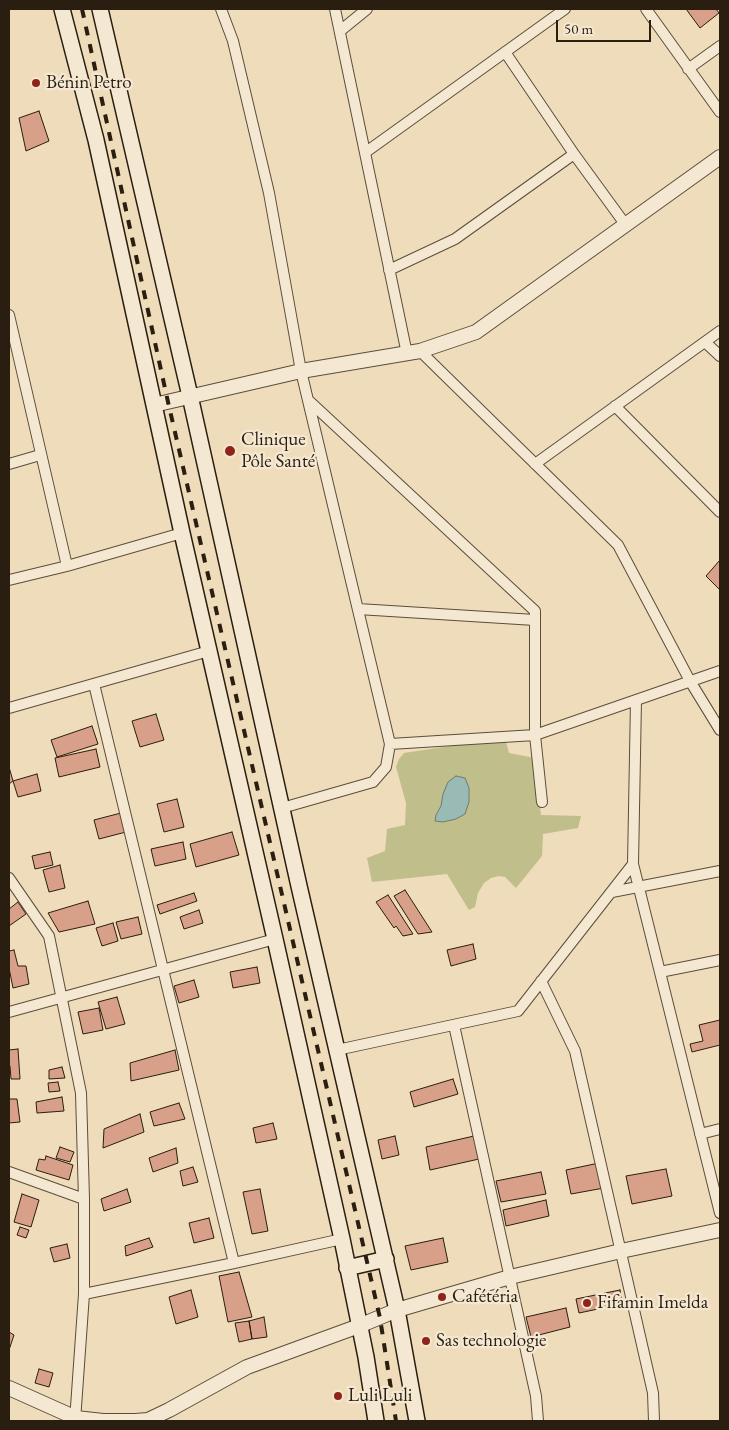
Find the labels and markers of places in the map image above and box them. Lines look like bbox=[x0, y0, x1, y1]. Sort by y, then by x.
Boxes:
place label: Bénin Petro bbox=[46, 72, 132, 94]
marker: Bénin Petro bbox=[30, 77, 42, 89]
place label: Clinique Pôle Santé bbox=[241, 429, 315, 473]
marker: Clinique Pôle Santé bbox=[223, 444, 237, 458]
place label: Cafétéria bbox=[452, 1286, 518, 1308]
marker: Cafétéria bbox=[436, 1291, 448, 1303]
place label: Fifamin Imelda bbox=[597, 1292, 708, 1314]
marker: Fifamin Imelda bbox=[581, 1297, 593, 1309]
place label: Sas technologie bbox=[436, 1330, 547, 1352]
marker: Sas technologie bbox=[420, 1335, 432, 1347]
place label: Luli Luli bbox=[348, 1385, 412, 1407]
marker: Luli Luli bbox=[332, 1390, 344, 1402]

